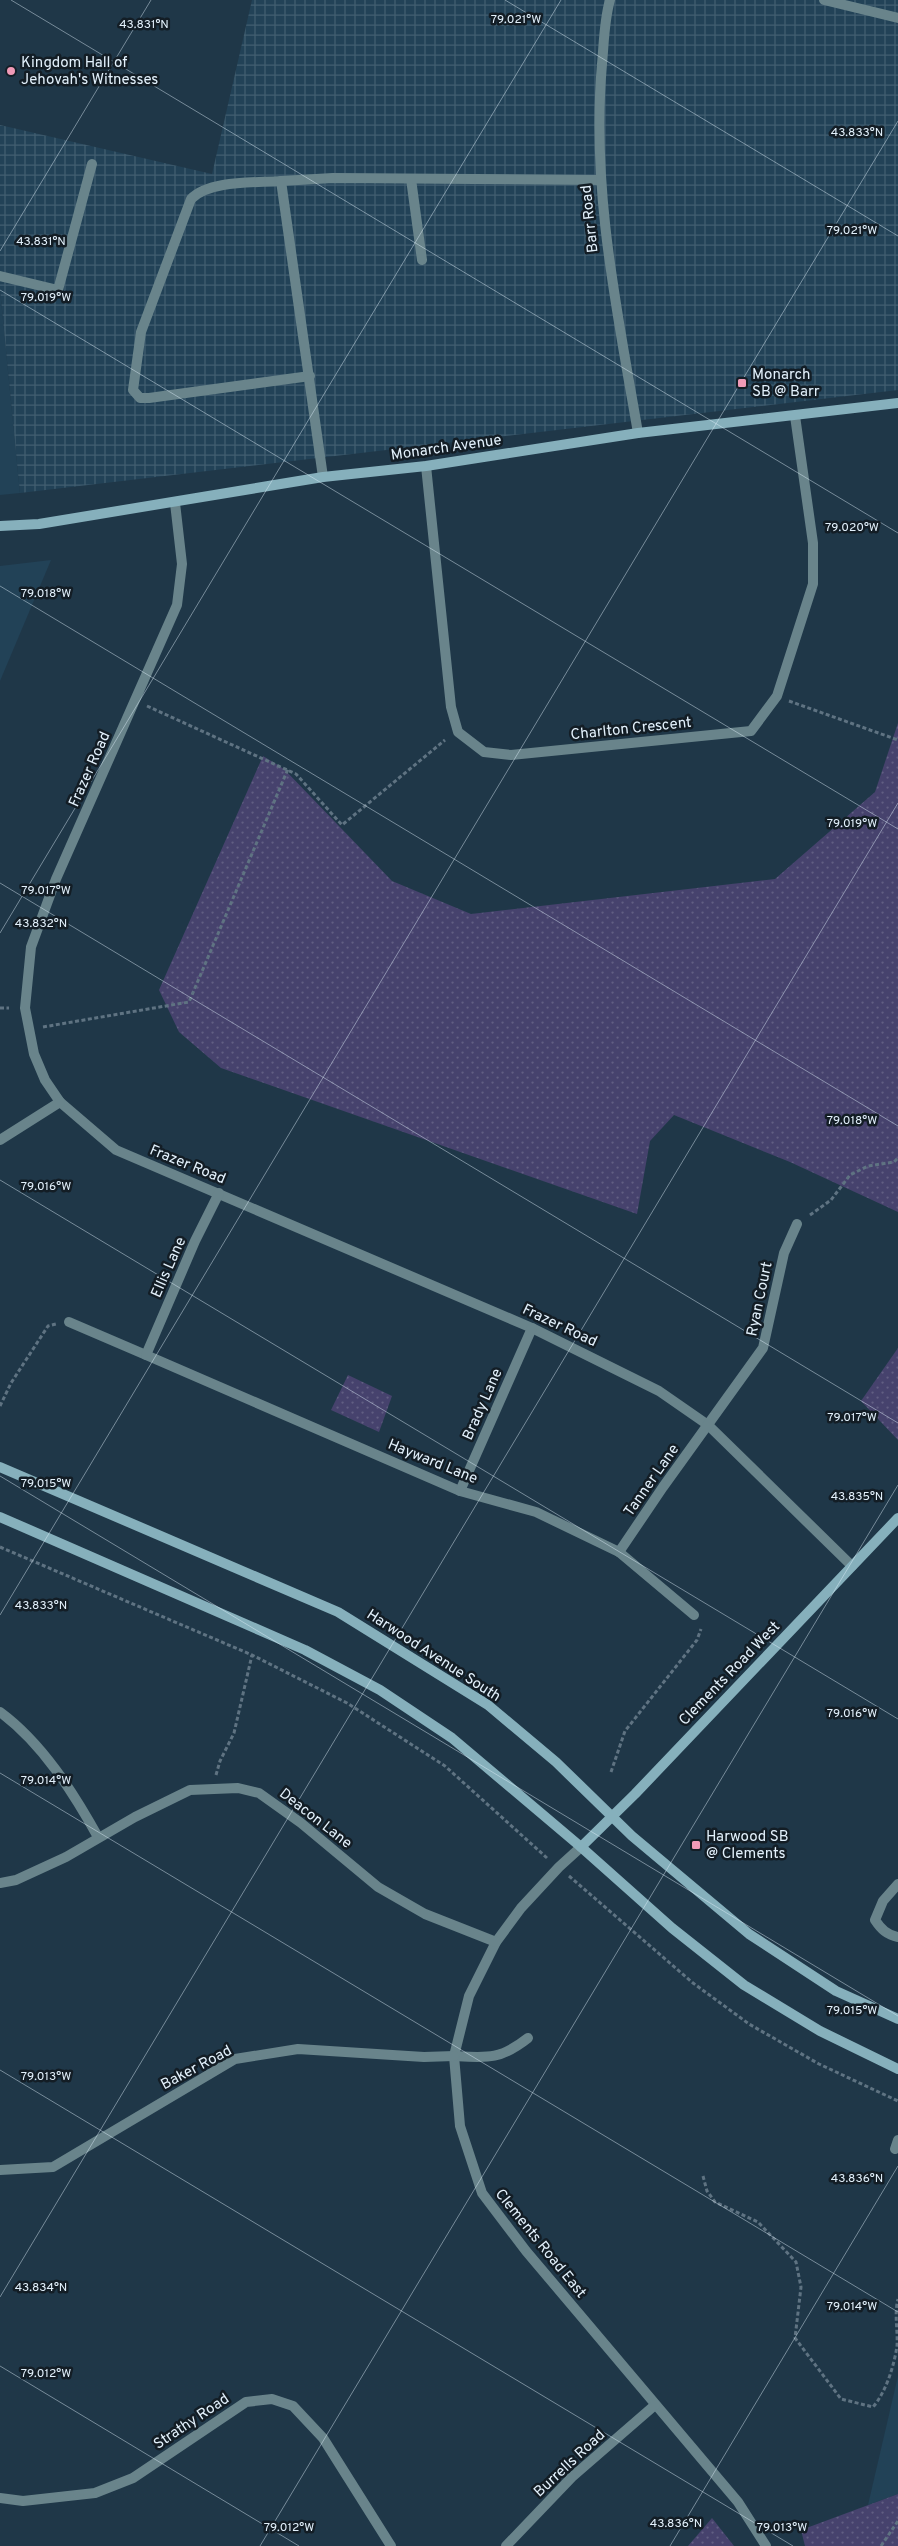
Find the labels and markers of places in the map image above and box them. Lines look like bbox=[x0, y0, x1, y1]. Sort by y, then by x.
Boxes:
place label: Kingdom Hall of Jehovah's Witnesses bbox=[21, 54, 158, 90]
marker: Kingdom Hall of Jehovah's Witnesses bbox=[5, 65, 17, 77]
place label: Monarch SB @ Barr bbox=[752, 366, 820, 402]
marker: Monarch SB @ Barr bbox=[736, 377, 748, 389]
place label: Harwood SB @ Clements bbox=[706, 1828, 789, 1864]
marker: Harwood SB @ Clements bbox=[690, 1839, 702, 1851]

